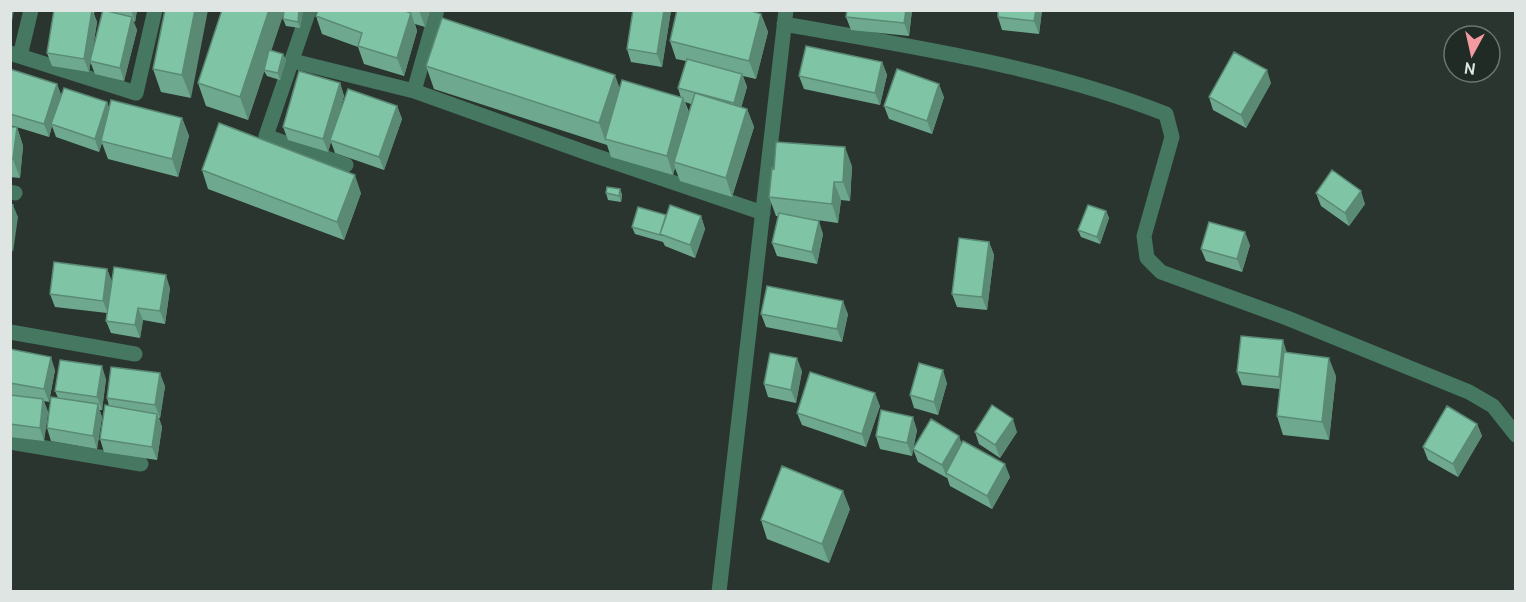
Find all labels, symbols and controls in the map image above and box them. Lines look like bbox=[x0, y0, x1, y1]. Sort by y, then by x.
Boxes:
north arrow bbox=[1442, 24, 1502, 84]
text: N bbox=[1463, 58, 1477, 79]

